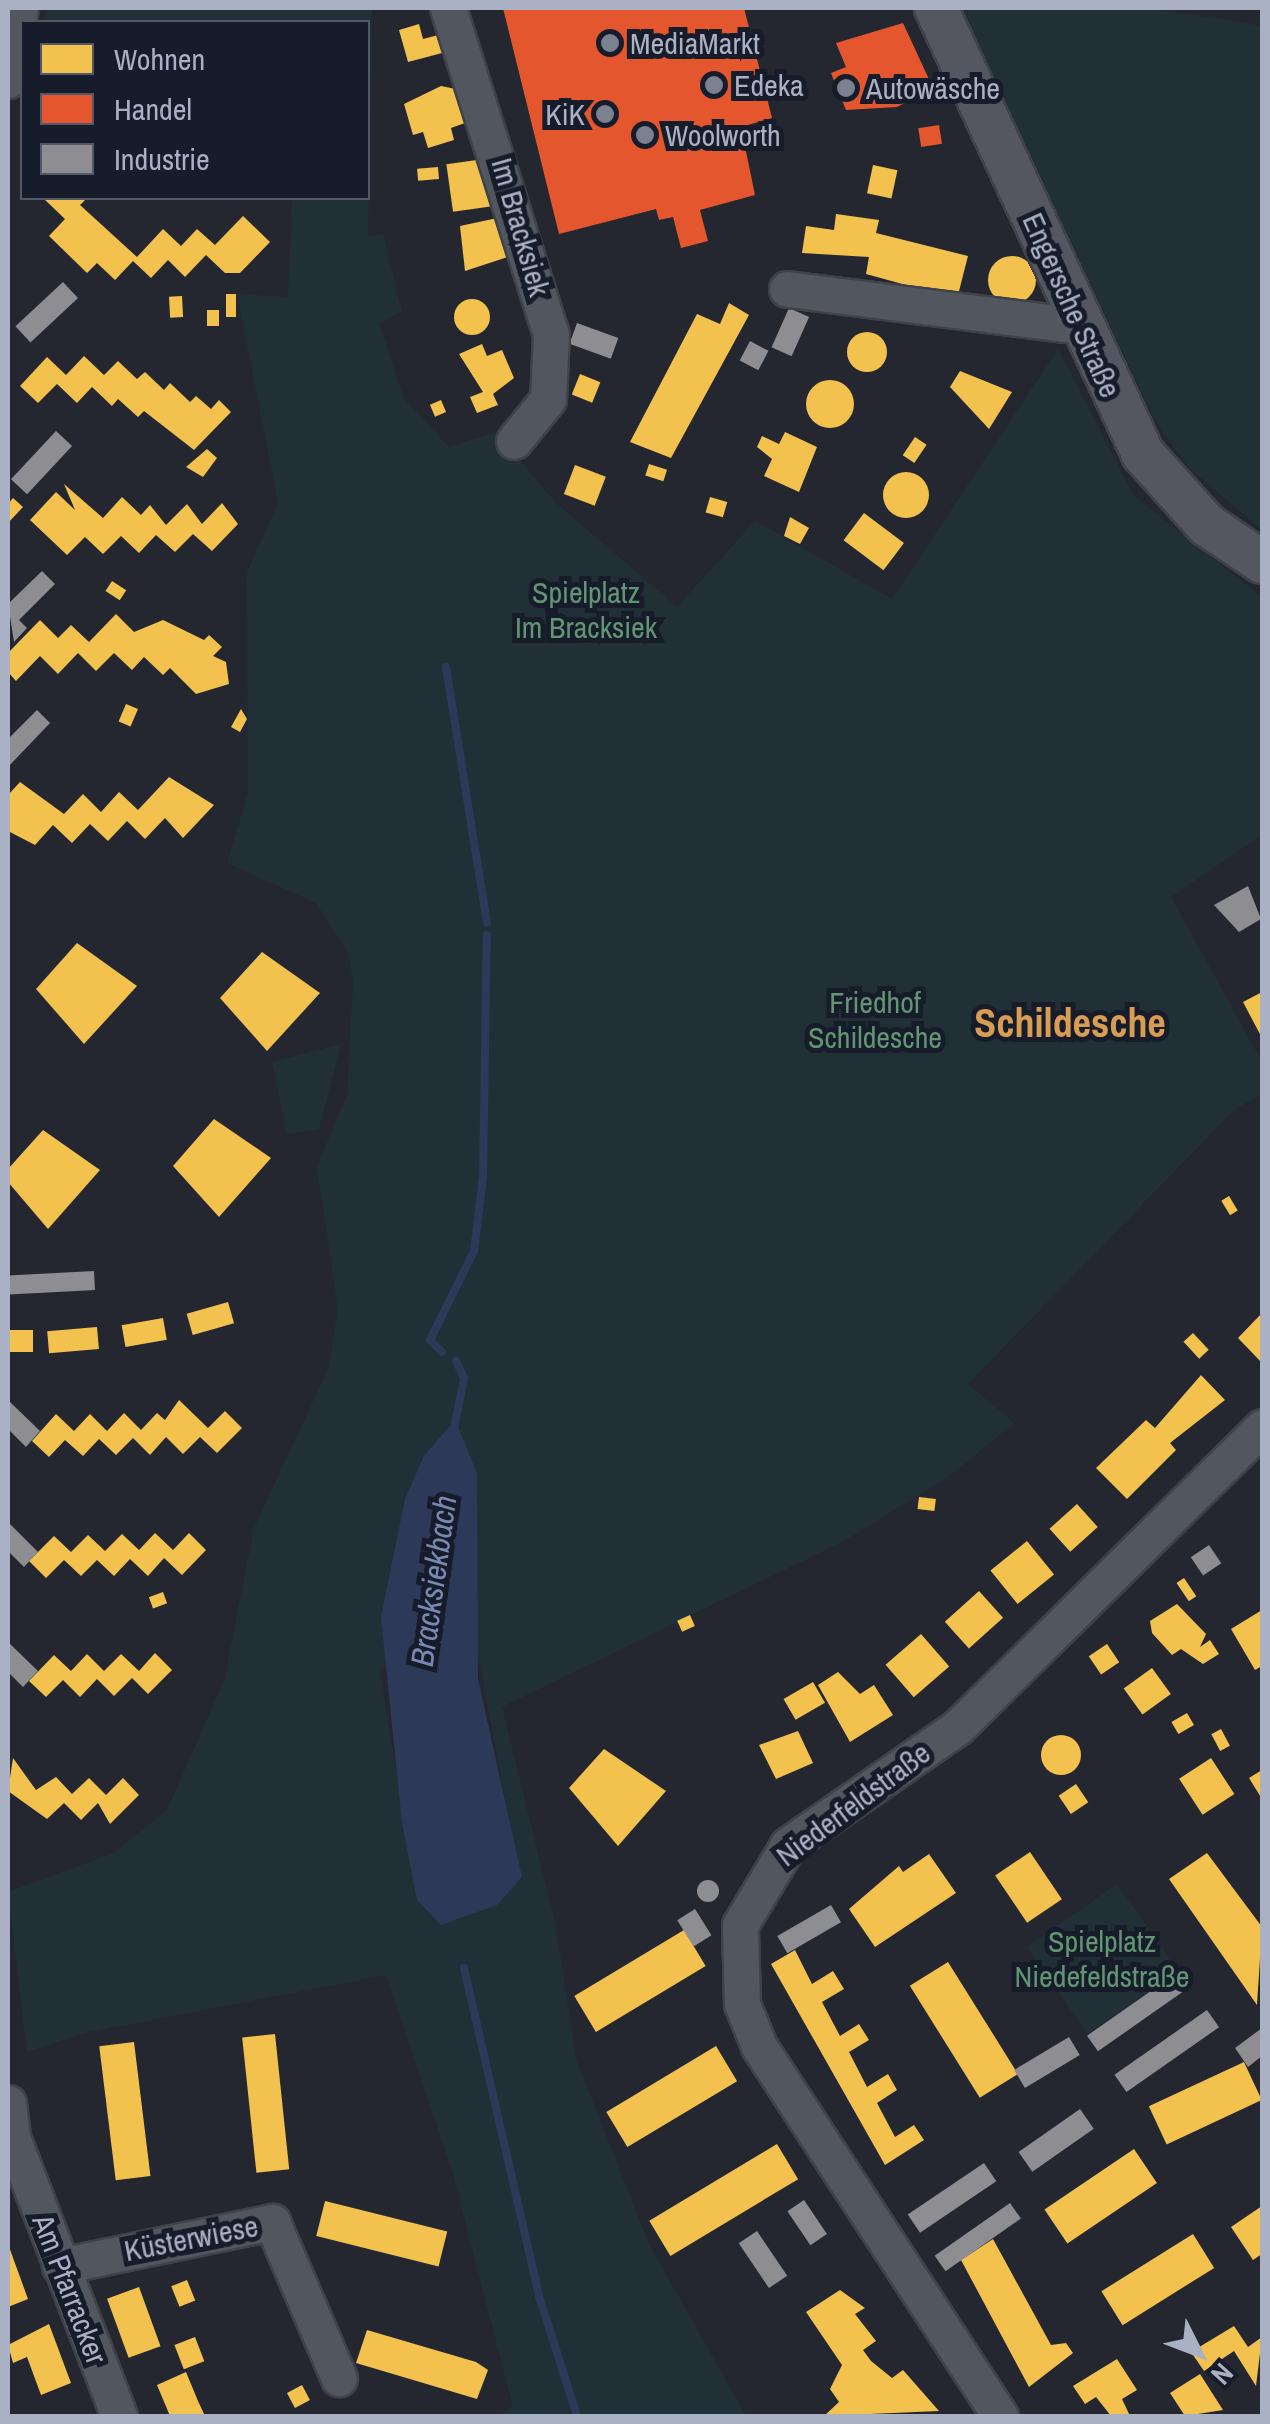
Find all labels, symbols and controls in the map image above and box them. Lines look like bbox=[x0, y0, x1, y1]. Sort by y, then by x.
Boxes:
legend bbox=[20, 20, 370, 200]
place label: MediaMarkt bbox=[630, 25, 760, 61]
marker: MediaMarkt bbox=[599, 32, 621, 54]
text: Wohnen bbox=[114, 39, 205, 79]
place label: Edeka bbox=[734, 67, 804, 103]
place label: Autowäsche bbox=[866, 70, 1000, 106]
marker: Edeka bbox=[703, 74, 725, 96]
marker: Autowäsche bbox=[835, 77, 857, 99]
text: Handel bbox=[114, 89, 192, 129]
place label: KiK bbox=[545, 96, 585, 132]
marker: KiK bbox=[594, 103, 616, 125]
place label: Woolworth bbox=[665, 117, 781, 153]
marker: Woolworth bbox=[634, 124, 656, 146]
text: Industrie bbox=[114, 139, 210, 179]
street label: Im Bracksiek bbox=[484, 154, 558, 300]
street label: Engersche Straße bbox=[1015, 207, 1129, 403]
park label: Spielplatz Im Bracksiek bbox=[515, 574, 657, 644]
park label: Friedhof Schildesche bbox=[808, 984, 942, 1054]
district label: Schildesche bbox=[974, 999, 1166, 1047]
water label: Bracksiekbach bbox=[403, 1493, 465, 1669]
street label: Niederfeldstraße bbox=[769, 1734, 937, 1874]
park label: Spielplatz Niedefeldstraße bbox=[1014, 1923, 1190, 1994]
street label: Küsterwiese bbox=[121, 2207, 261, 2269]
street label: Am Pfarracker bbox=[25, 2209, 115, 2369]
north arrow bbox=[1150, 2304, 1250, 2404]
text: N bbox=[1203, 2355, 1242, 2393]

